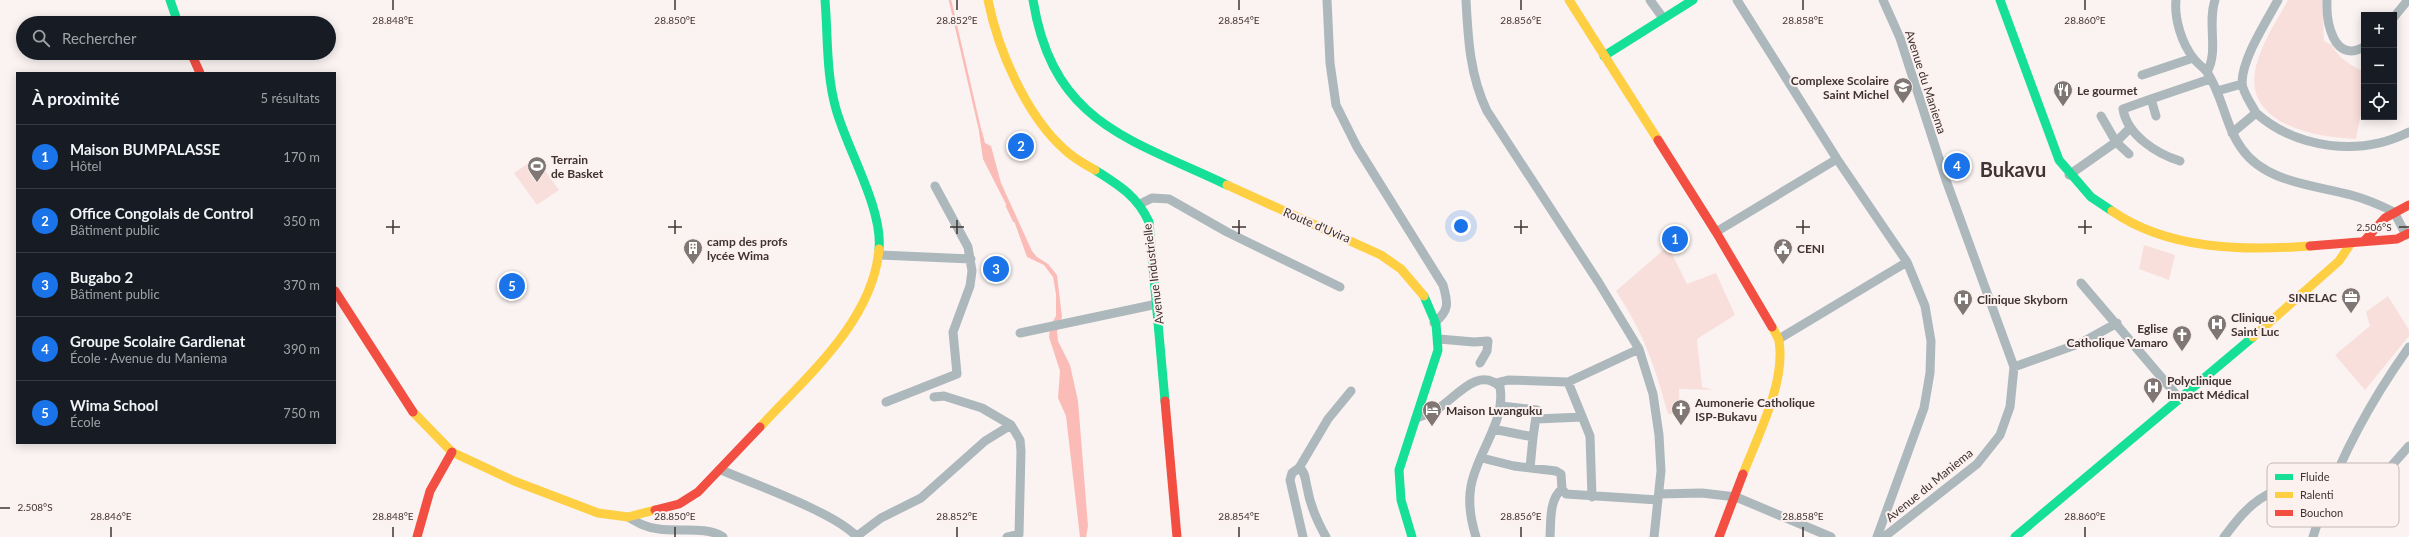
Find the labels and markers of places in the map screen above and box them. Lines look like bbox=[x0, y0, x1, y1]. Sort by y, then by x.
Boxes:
place label: Complexe Scolaire Saint Michel bbox=[1791, 73, 1890, 102]
school or university icon: Complexe Scolaire Saint Michel bbox=[1892, 76, 1914, 104]
restaurant icon: Le gourmet bbox=[2052, 79, 2074, 107]
place label: Le gourmet bbox=[2077, 83, 2138, 98]
pin: 2 bbox=[1008, 131, 1034, 161]
pin: 4 bbox=[1944, 151, 1970, 181]
place label: Terrain de Basket bbox=[551, 152, 604, 181]
sports icon: Terrain de Basket bbox=[526, 155, 548, 183]
pin: 1 bbox=[1662, 224, 1688, 254]
place label: camp des profs lycée Wima bbox=[707, 234, 788, 263]
building icon: camp des profs lycée Wima bbox=[682, 237, 704, 265]
public building icon: CENI bbox=[1772, 237, 1794, 265]
place label: CENI bbox=[1797, 241, 1825, 256]
pin: 3 bbox=[983, 254, 1009, 284]
pin: 5 bbox=[499, 271, 525, 301]
office icon: SINELAC bbox=[2340, 286, 2362, 314]
hospital icon: Clinique Skyborn bbox=[1952, 288, 1974, 316]
place label: SINELAC bbox=[2288, 290, 2337, 305]
place label: Clinique Skyborn bbox=[1977, 292, 2068, 307]
place label: Clinique Saint Luc bbox=[2231, 310, 2279, 339]
hospital icon: Clinique Saint Luc bbox=[2206, 313, 2228, 341]
place label: Eglise Catholique Vamaro bbox=[2067, 321, 2169, 350]
church icon: Eglise Catholique Vamaro bbox=[2171, 324, 2193, 352]
place label: Polyclinique Impact Médical bbox=[2167, 373, 2249, 402]
hospital icon: Polyclinique Impact Médical bbox=[2142, 376, 2164, 404]
place label: Aumonerie Catholique ISP-Bukavu bbox=[1694, 395, 1816, 424]
church icon: Aumonerie Catholique ISP-Bukavu bbox=[1670, 398, 1692, 426]
hotel icon: Maison Lwanguku bbox=[1421, 399, 1443, 427]
place label: Maison Lwanguku bbox=[1446, 403, 1543, 418]

